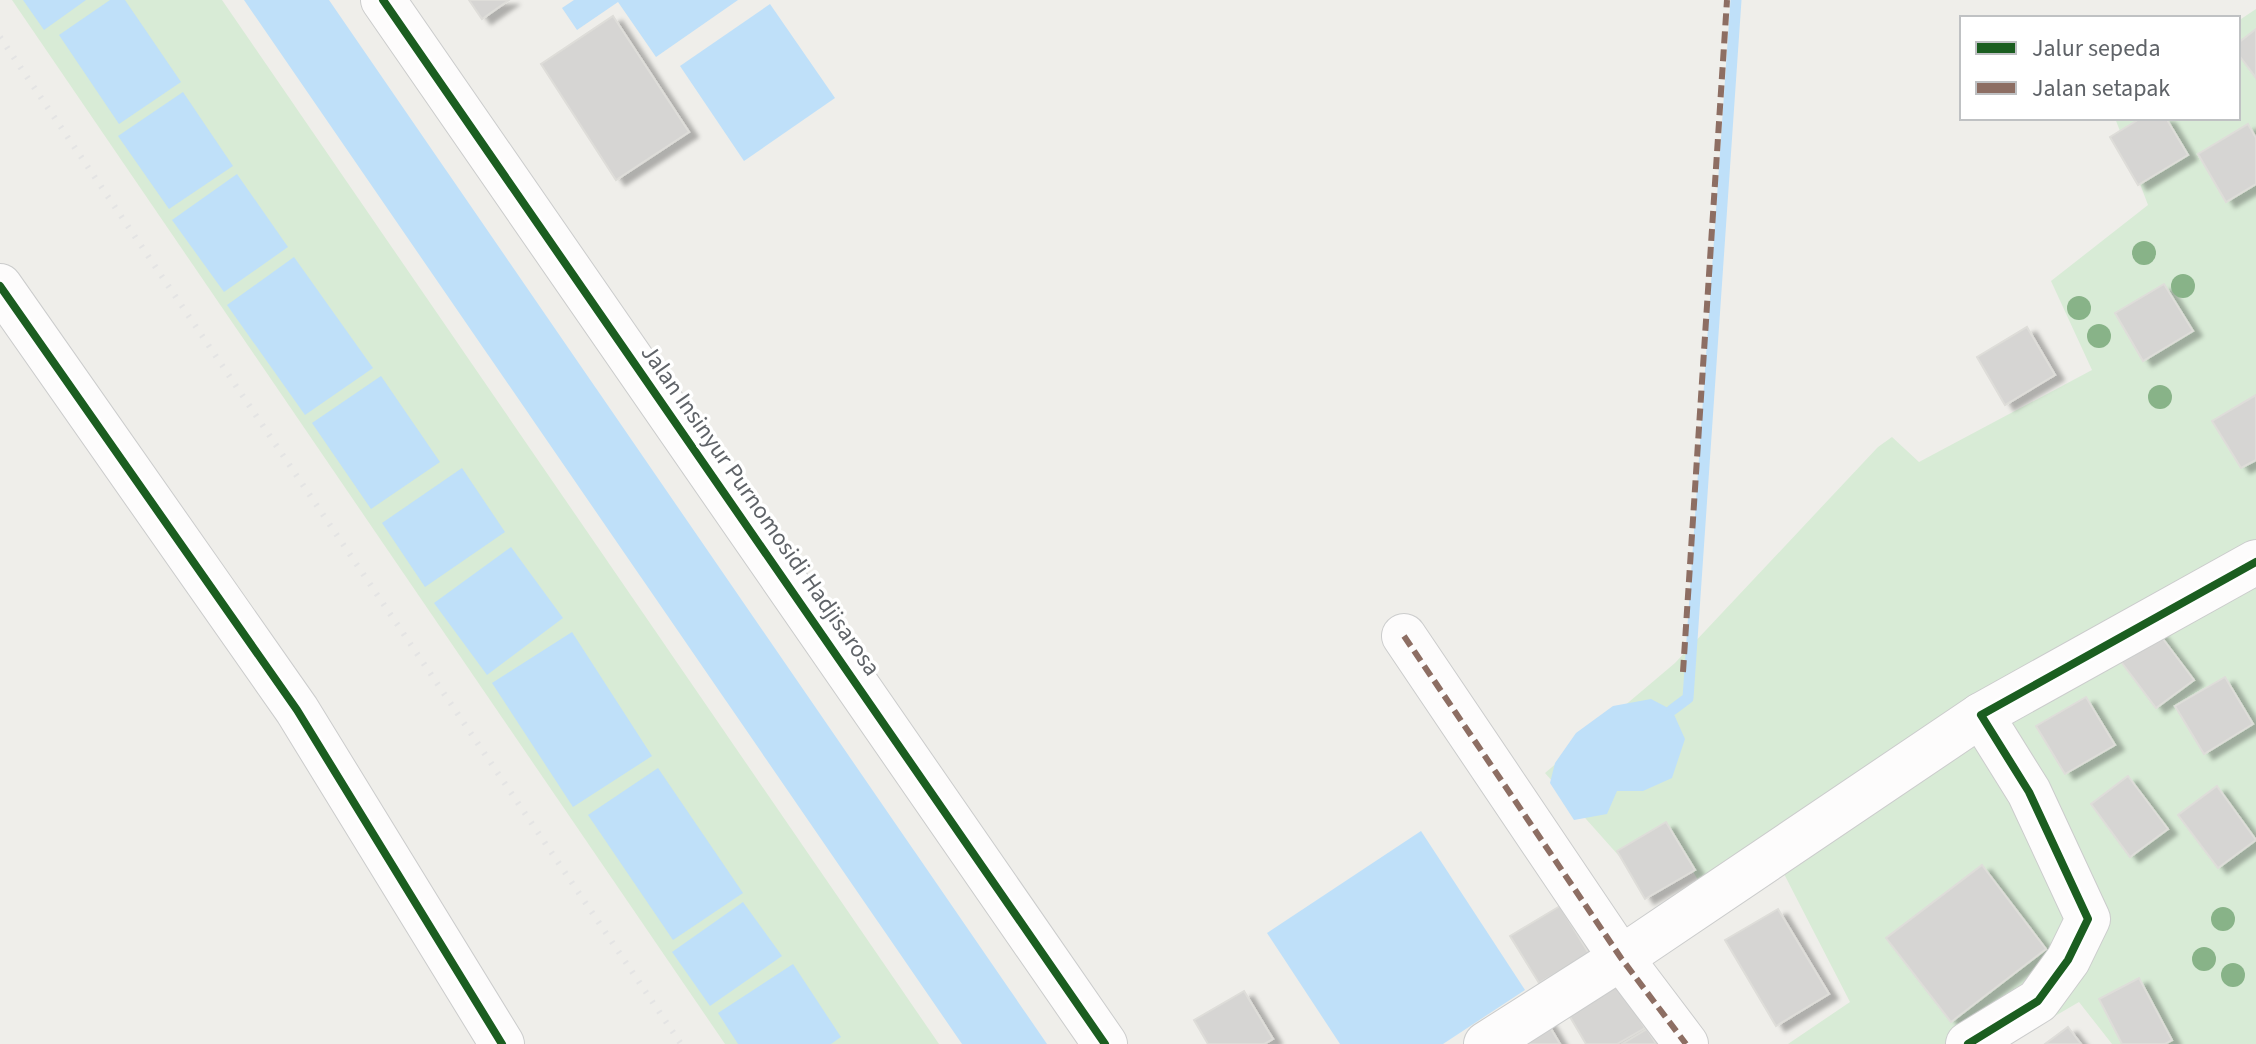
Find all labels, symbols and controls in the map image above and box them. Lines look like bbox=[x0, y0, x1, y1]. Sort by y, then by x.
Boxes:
legend bbox=[1960, 16, 2240, 120]
text: Jalur sepeda bbox=[2032, 31, 2161, 66]
text: Jalan setapak bbox=[2032, 71, 2170, 106]
street label: Jalan Insinyur Purnomosidi Hadjisarosa bbox=[632, 337, 889, 683]

